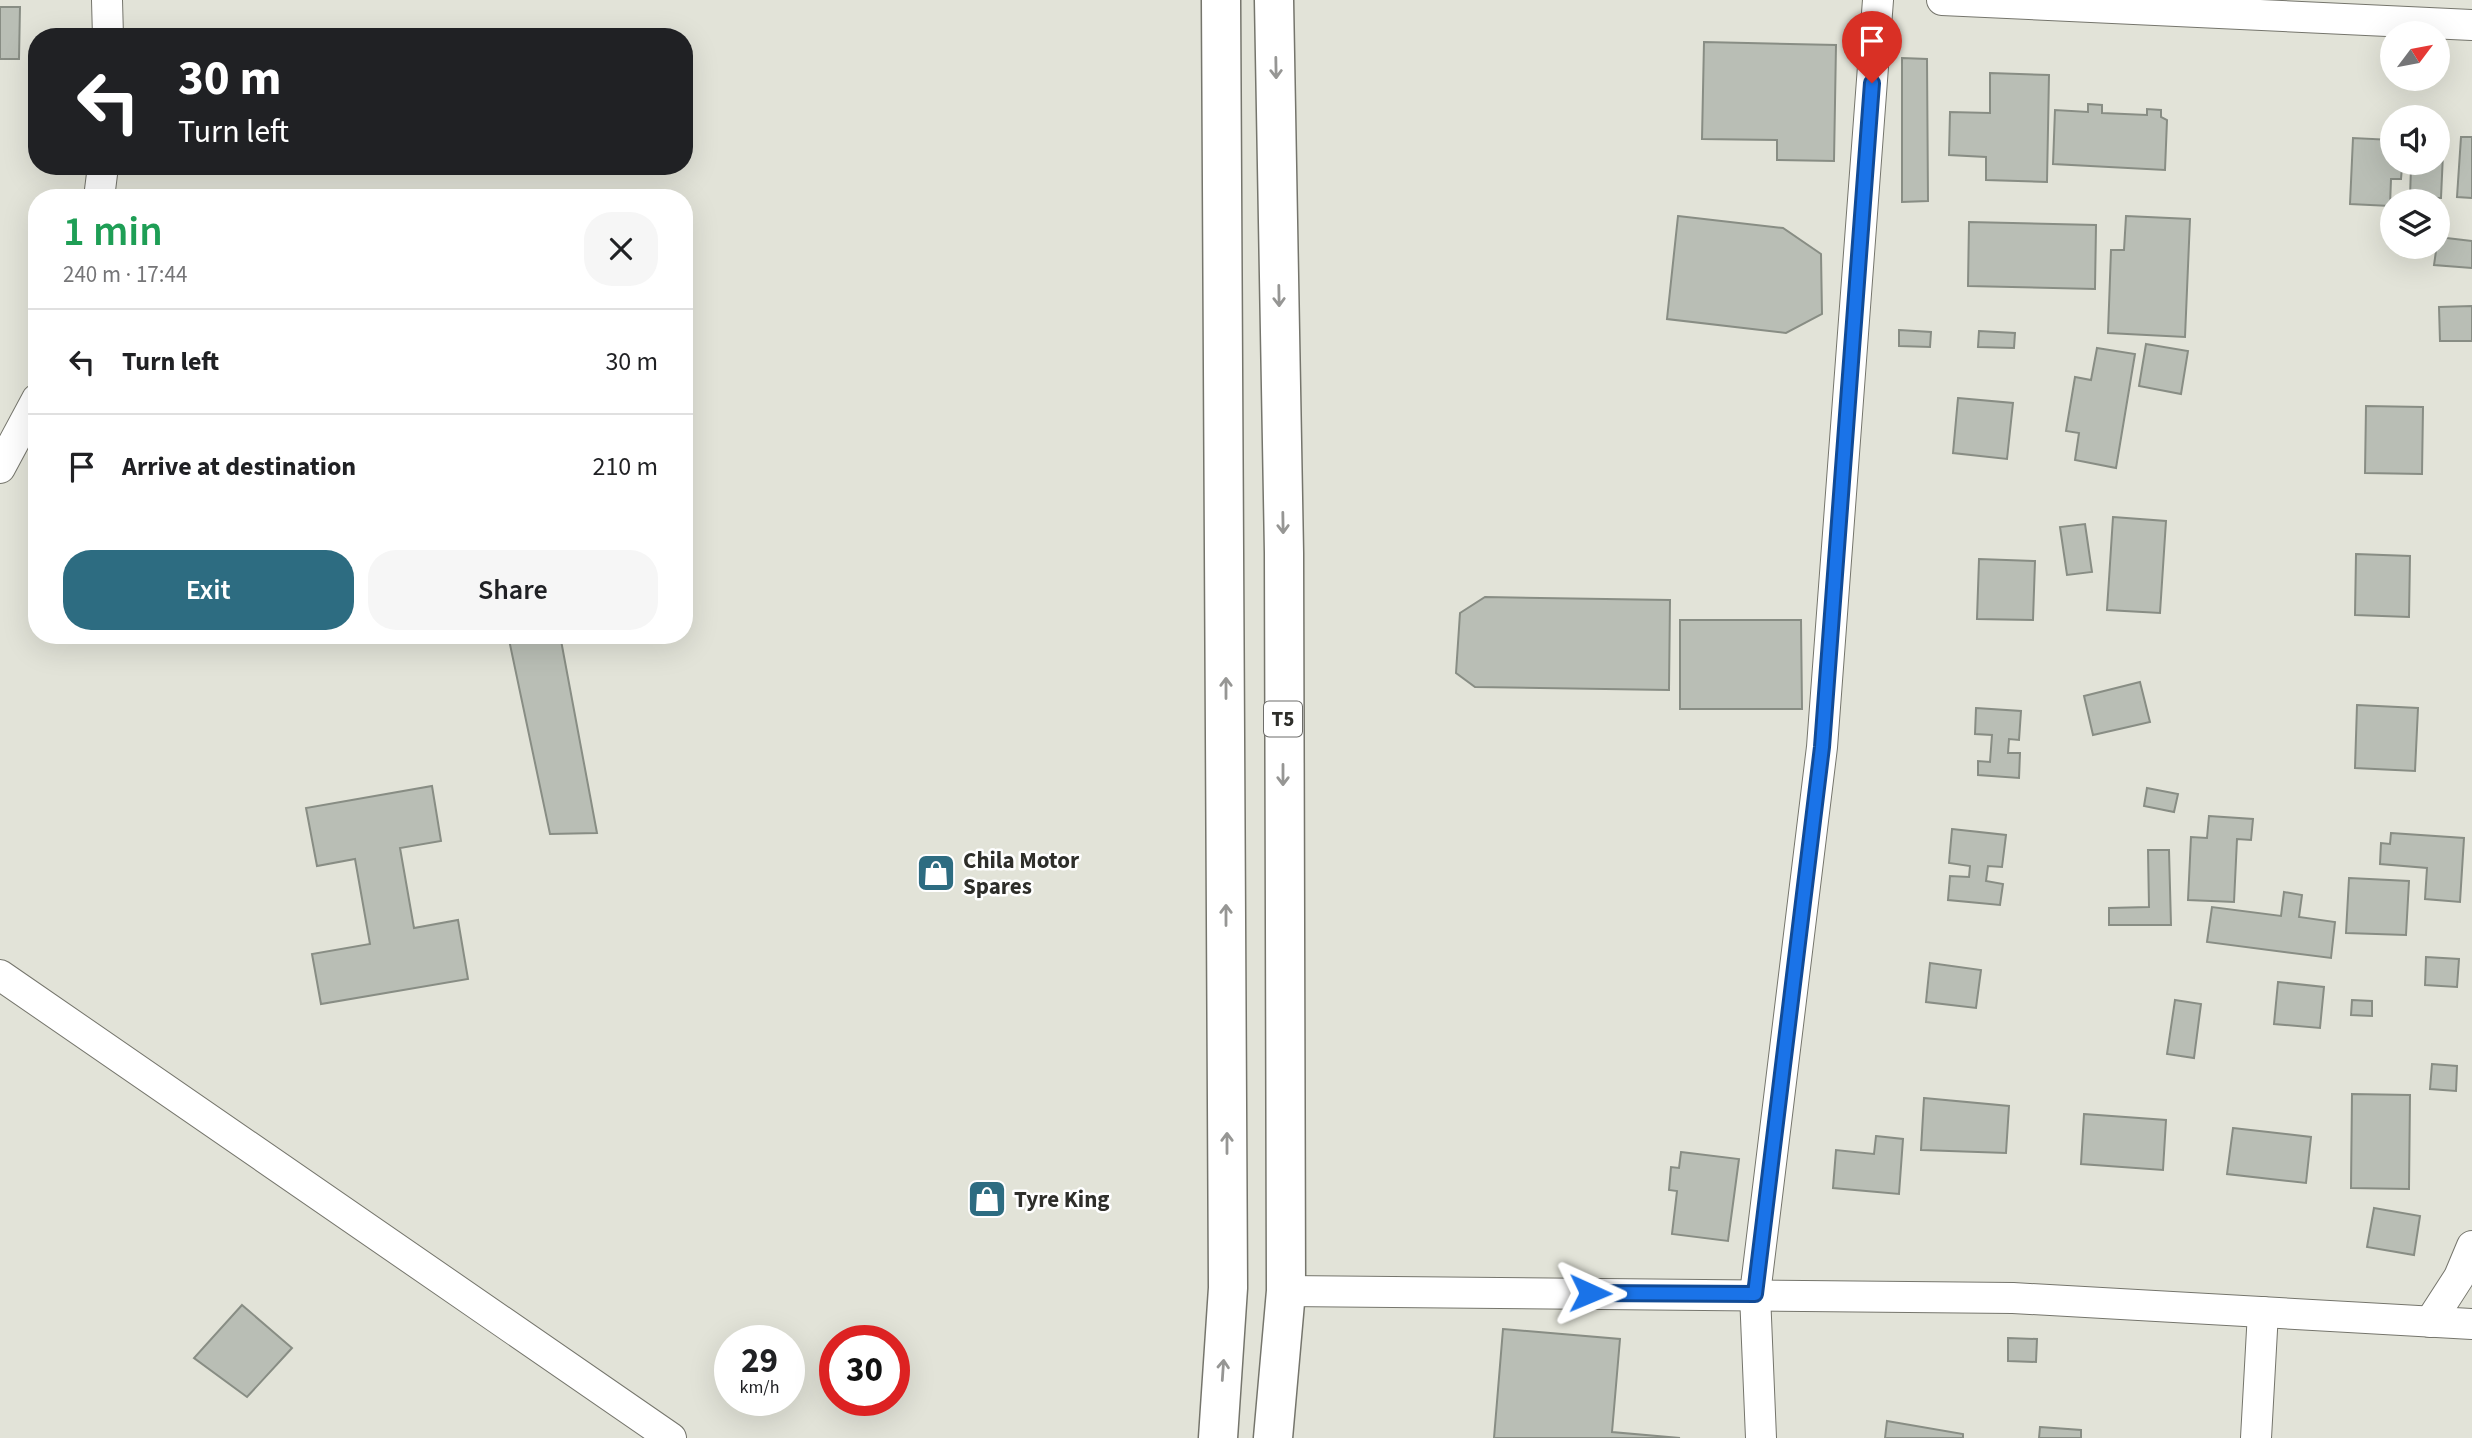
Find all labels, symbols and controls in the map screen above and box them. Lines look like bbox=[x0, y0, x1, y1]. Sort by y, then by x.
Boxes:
pin bbox=[1842, 11, 1902, 83]
north arrow bbox=[2380, 21, 2450, 91]
map controls bbox=[2380, 21, 2450, 259]
icon: arrive bbox=[1853, 22, 1891, 60]
text: 30 m bbox=[178, 44, 282, 114]
icon: left bbox=[63, 56, 154, 147]
one-way arrow bbox=[1269, 56, 1282, 79]
button: sound bbox=[2380, 105, 2450, 175]
text: Turn left bbox=[178, 109, 289, 155]
button: layers bbox=[2380, 189, 2450, 259]
text: 1 min bbox=[63, 202, 163, 262]
button: close bbox=[584, 212, 658, 286]
text: 240 m · 17:44 bbox=[63, 258, 187, 291]
one-way arrow bbox=[1273, 284, 1286, 307]
icon: left bbox=[63, 343, 101, 381]
text: Turn left bbox=[122, 343, 219, 380]
text: 30 m bbox=[605, 343, 658, 380]
icon: arrive bbox=[63, 448, 101, 486]
text: Arrive at destination bbox=[122, 448, 356, 485]
text: 210 m bbox=[592, 448, 658, 485]
one-way arrow bbox=[1276, 511, 1290, 534]
button: Exit bbox=[63, 550, 354, 630]
button: Share bbox=[368, 550, 658, 630]
one-way arrow bbox=[1219, 676, 1233, 699]
road number: T5 bbox=[1264, 702, 1302, 736]
one-way arrow bbox=[1276, 763, 1290, 786]
place label: Chila Motor Spares bbox=[963, 844, 1080, 903]
shop icon: Chila Motor Spares bbox=[915, 852, 957, 894]
one-way arrow bbox=[1220, 904, 1233, 927]
one-way arrow bbox=[1220, 1131, 1234, 1154]
shop icon: Tyre King bbox=[966, 1178, 1008, 1220]
place label: Tyre King bbox=[1014, 1183, 1110, 1216]
position arrow bbox=[1553, 1256, 1627, 1330]
speed limit sign: 30 bbox=[819, 1325, 910, 1416]
text: 29 bbox=[741, 1336, 778, 1386]
one-way arrow bbox=[1216, 1359, 1229, 1382]
text: km/h bbox=[740, 1375, 779, 1400]

